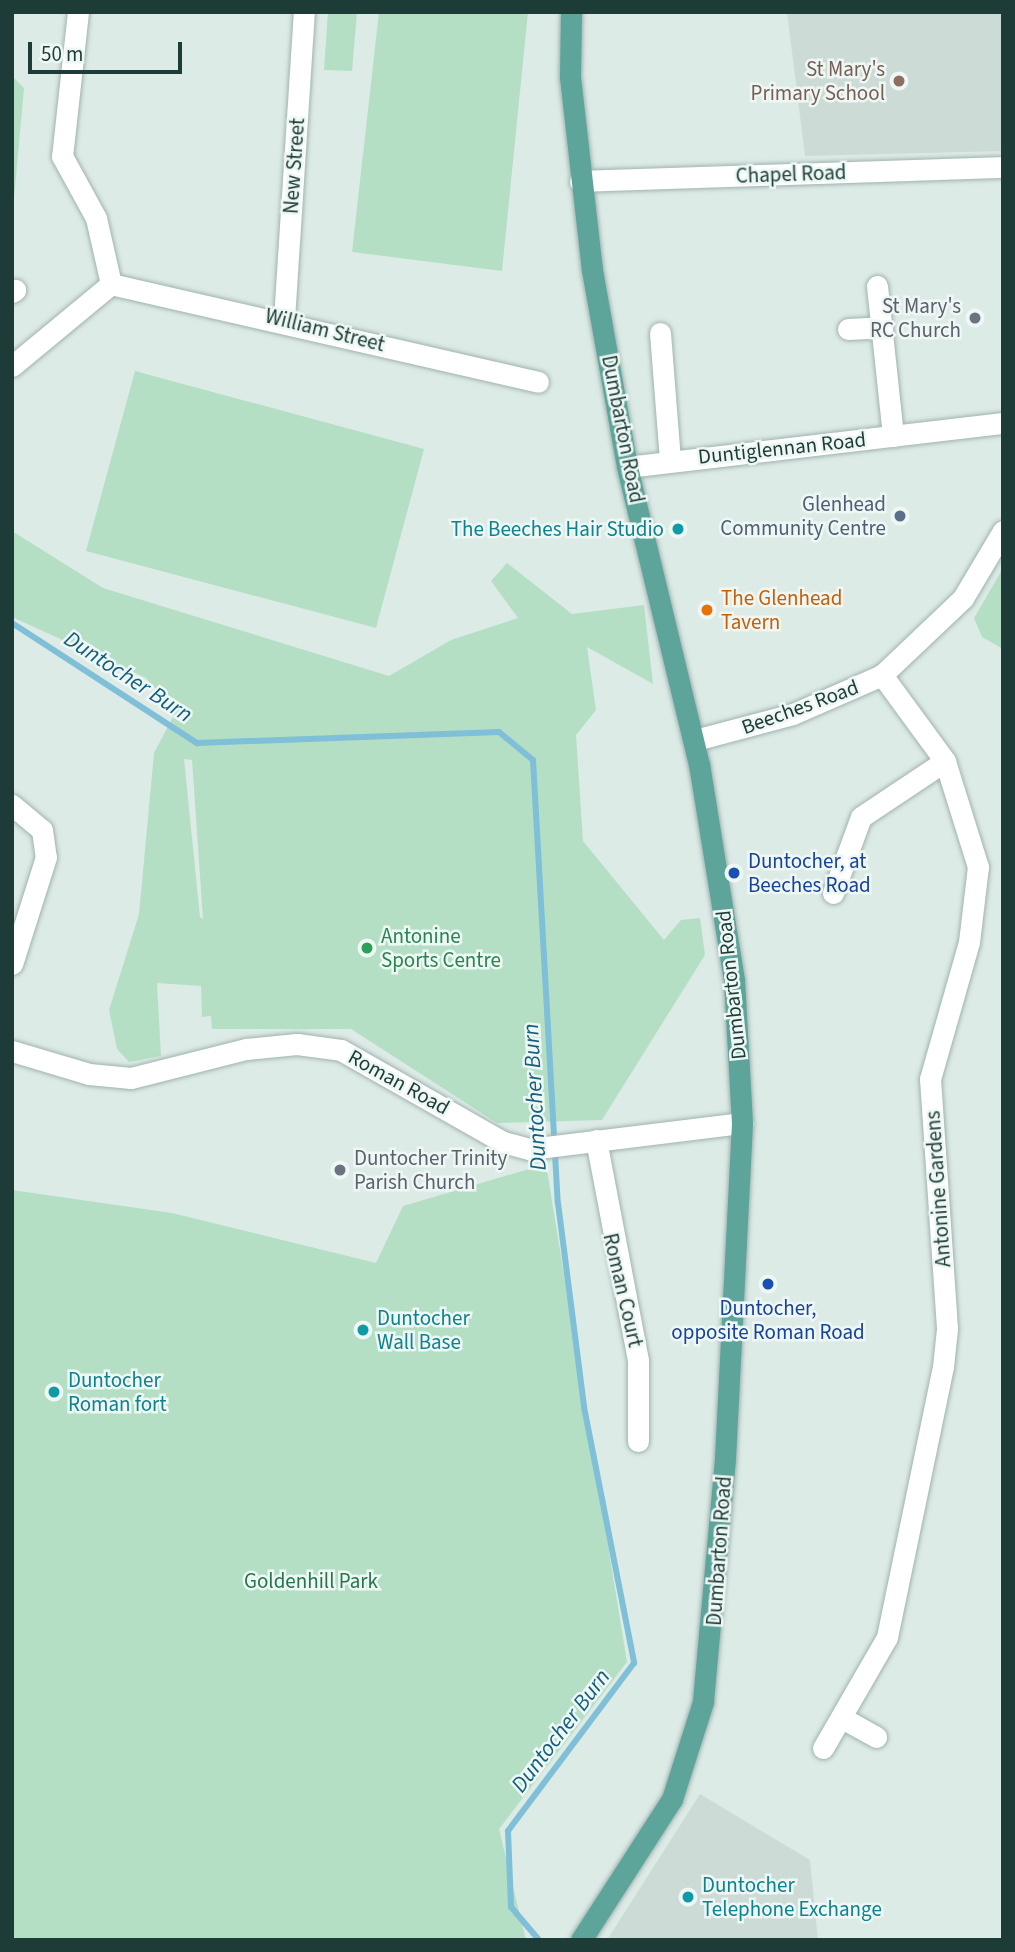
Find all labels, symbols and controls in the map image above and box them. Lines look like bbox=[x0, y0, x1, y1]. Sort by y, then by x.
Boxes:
scale bar bbox=[32, 28, 186, 72]
text: 50 m bbox=[41, 39, 83, 69]
place label: St Mary's Primary School bbox=[751, 56, 885, 106]
marker: St Mary's Primary School bbox=[891, 73, 907, 89]
street label: New Street bbox=[278, 117, 310, 215]
street label: Chapel Road bbox=[735, 159, 847, 189]
place label: St Mary's RC Church bbox=[870, 293, 961, 343]
street label: William Street bbox=[263, 303, 387, 357]
marker: St Mary's RC Church bbox=[967, 310, 983, 326]
street label: Dumbarton Road bbox=[596, 353, 650, 505]
street label: Duntiglennan Road bbox=[697, 427, 867, 469]
place label: Glenhead Community Centre bbox=[720, 491, 886, 541]
marker: Glenhead Community Centre bbox=[892, 508, 908, 524]
place label: The Beeches Hair Studio bbox=[451, 516, 664, 542]
marker: The Beeches Hair Studio bbox=[670, 521, 686, 537]
place label: The Glenhead Tavern bbox=[721, 585, 842, 635]
marker: The Glenhead Tavern bbox=[699, 602, 715, 618]
water label: Duntocher Burn bbox=[59, 625, 197, 729]
street label: Beeches Road bbox=[738, 674, 862, 740]
place label: Duntocher, at Beeches Road bbox=[748, 848, 871, 898]
marker: Duntocher, at Beeches Road bbox=[726, 865, 742, 881]
street label: Dumbarton Road bbox=[711, 909, 751, 1061]
place label: Antonine Sports Centre bbox=[381, 923, 501, 973]
marker: Antonine Sports Centre bbox=[359, 940, 375, 956]
water label: Duntocher Burn bbox=[517, 1023, 553, 1171]
street label: Roman Road bbox=[344, 1044, 454, 1120]
street label: Antonine Gardens bbox=[920, 1110, 956, 1268]
place label: Duntocher Trinity Parish Church bbox=[354, 1145, 507, 1195]
marker: Duntocher Trinity Parish Church bbox=[332, 1162, 348, 1178]
street label: Roman Court bbox=[598, 1231, 648, 1349]
marker: Duntocher, opposite Roman Road bbox=[760, 1276, 776, 1292]
place label: Duntocher, opposite Roman Road bbox=[671, 1295, 865, 1345]
place label: Duntocher Wall Base bbox=[377, 1305, 470, 1355]
marker: Duntocher Wall Base bbox=[355, 1322, 371, 1338]
place label: Duntocher Roman fort bbox=[68, 1367, 166, 1417]
marker: Duntocher Roman fort bbox=[46, 1384, 62, 1400]
street label: Dumbarton Road bbox=[701, 1475, 737, 1627]
park label: Goldenhill Park bbox=[244, 1568, 378, 1594]
water label: Duntocher Burn bbox=[506, 1664, 616, 1798]
place label: Duntocher Telephone Exchange bbox=[702, 1872, 882, 1922]
marker: Duntocher Telephone Exchange bbox=[680, 1889, 696, 1905]

